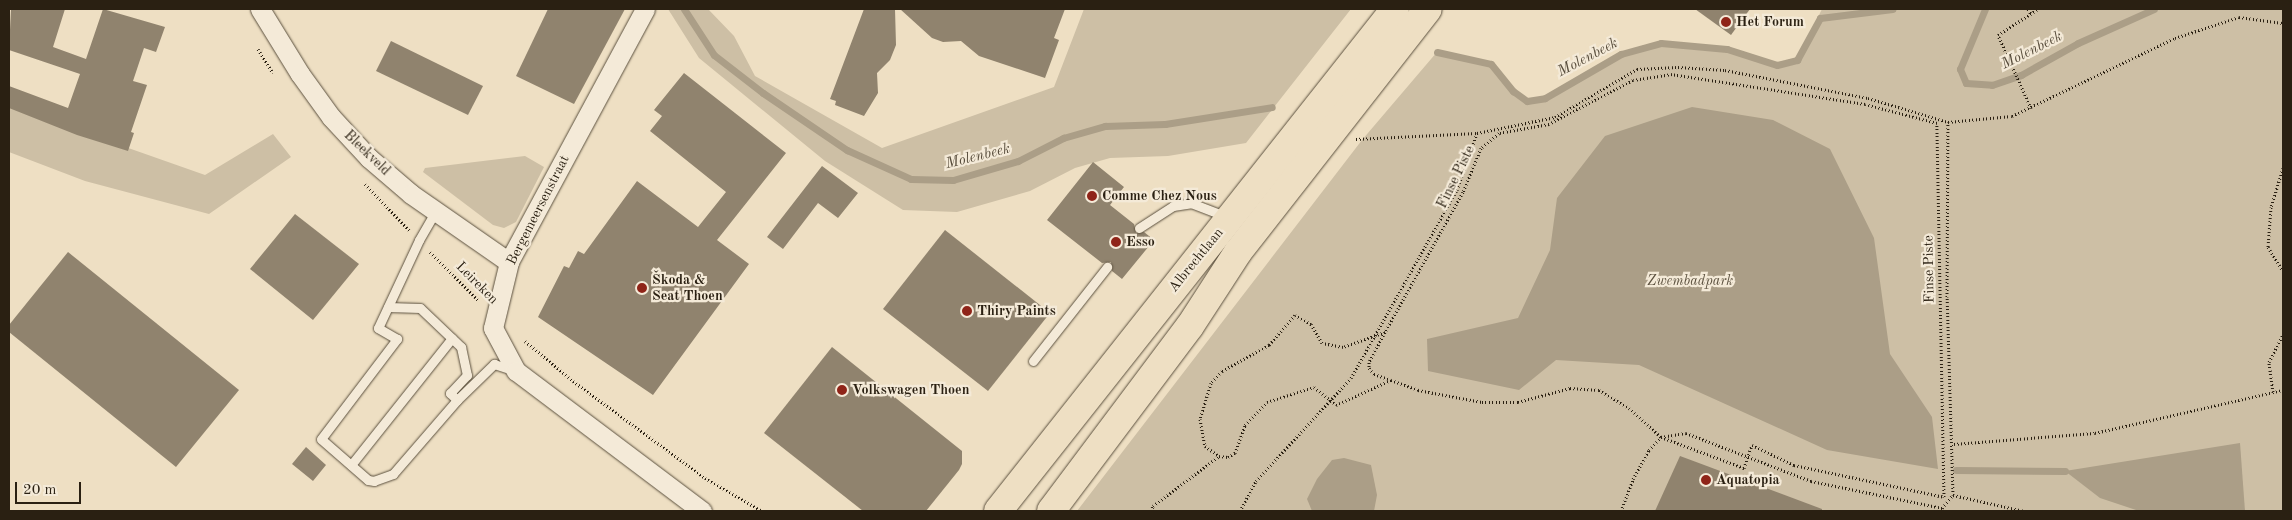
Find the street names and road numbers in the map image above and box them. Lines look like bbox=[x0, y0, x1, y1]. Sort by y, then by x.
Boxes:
street label: Bleekveld bbox=[340, 127, 394, 179]
street label: Finse Piste bbox=[1434, 143, 1478, 211]
street label: Bergemeersenstraat bbox=[503, 152, 573, 268]
street label: Albrechtlaan bbox=[1165, 225, 1227, 295]
street label: Finse Piste bbox=[1920, 235, 1938, 303]
street label: Leireken bbox=[452, 258, 502, 308]

